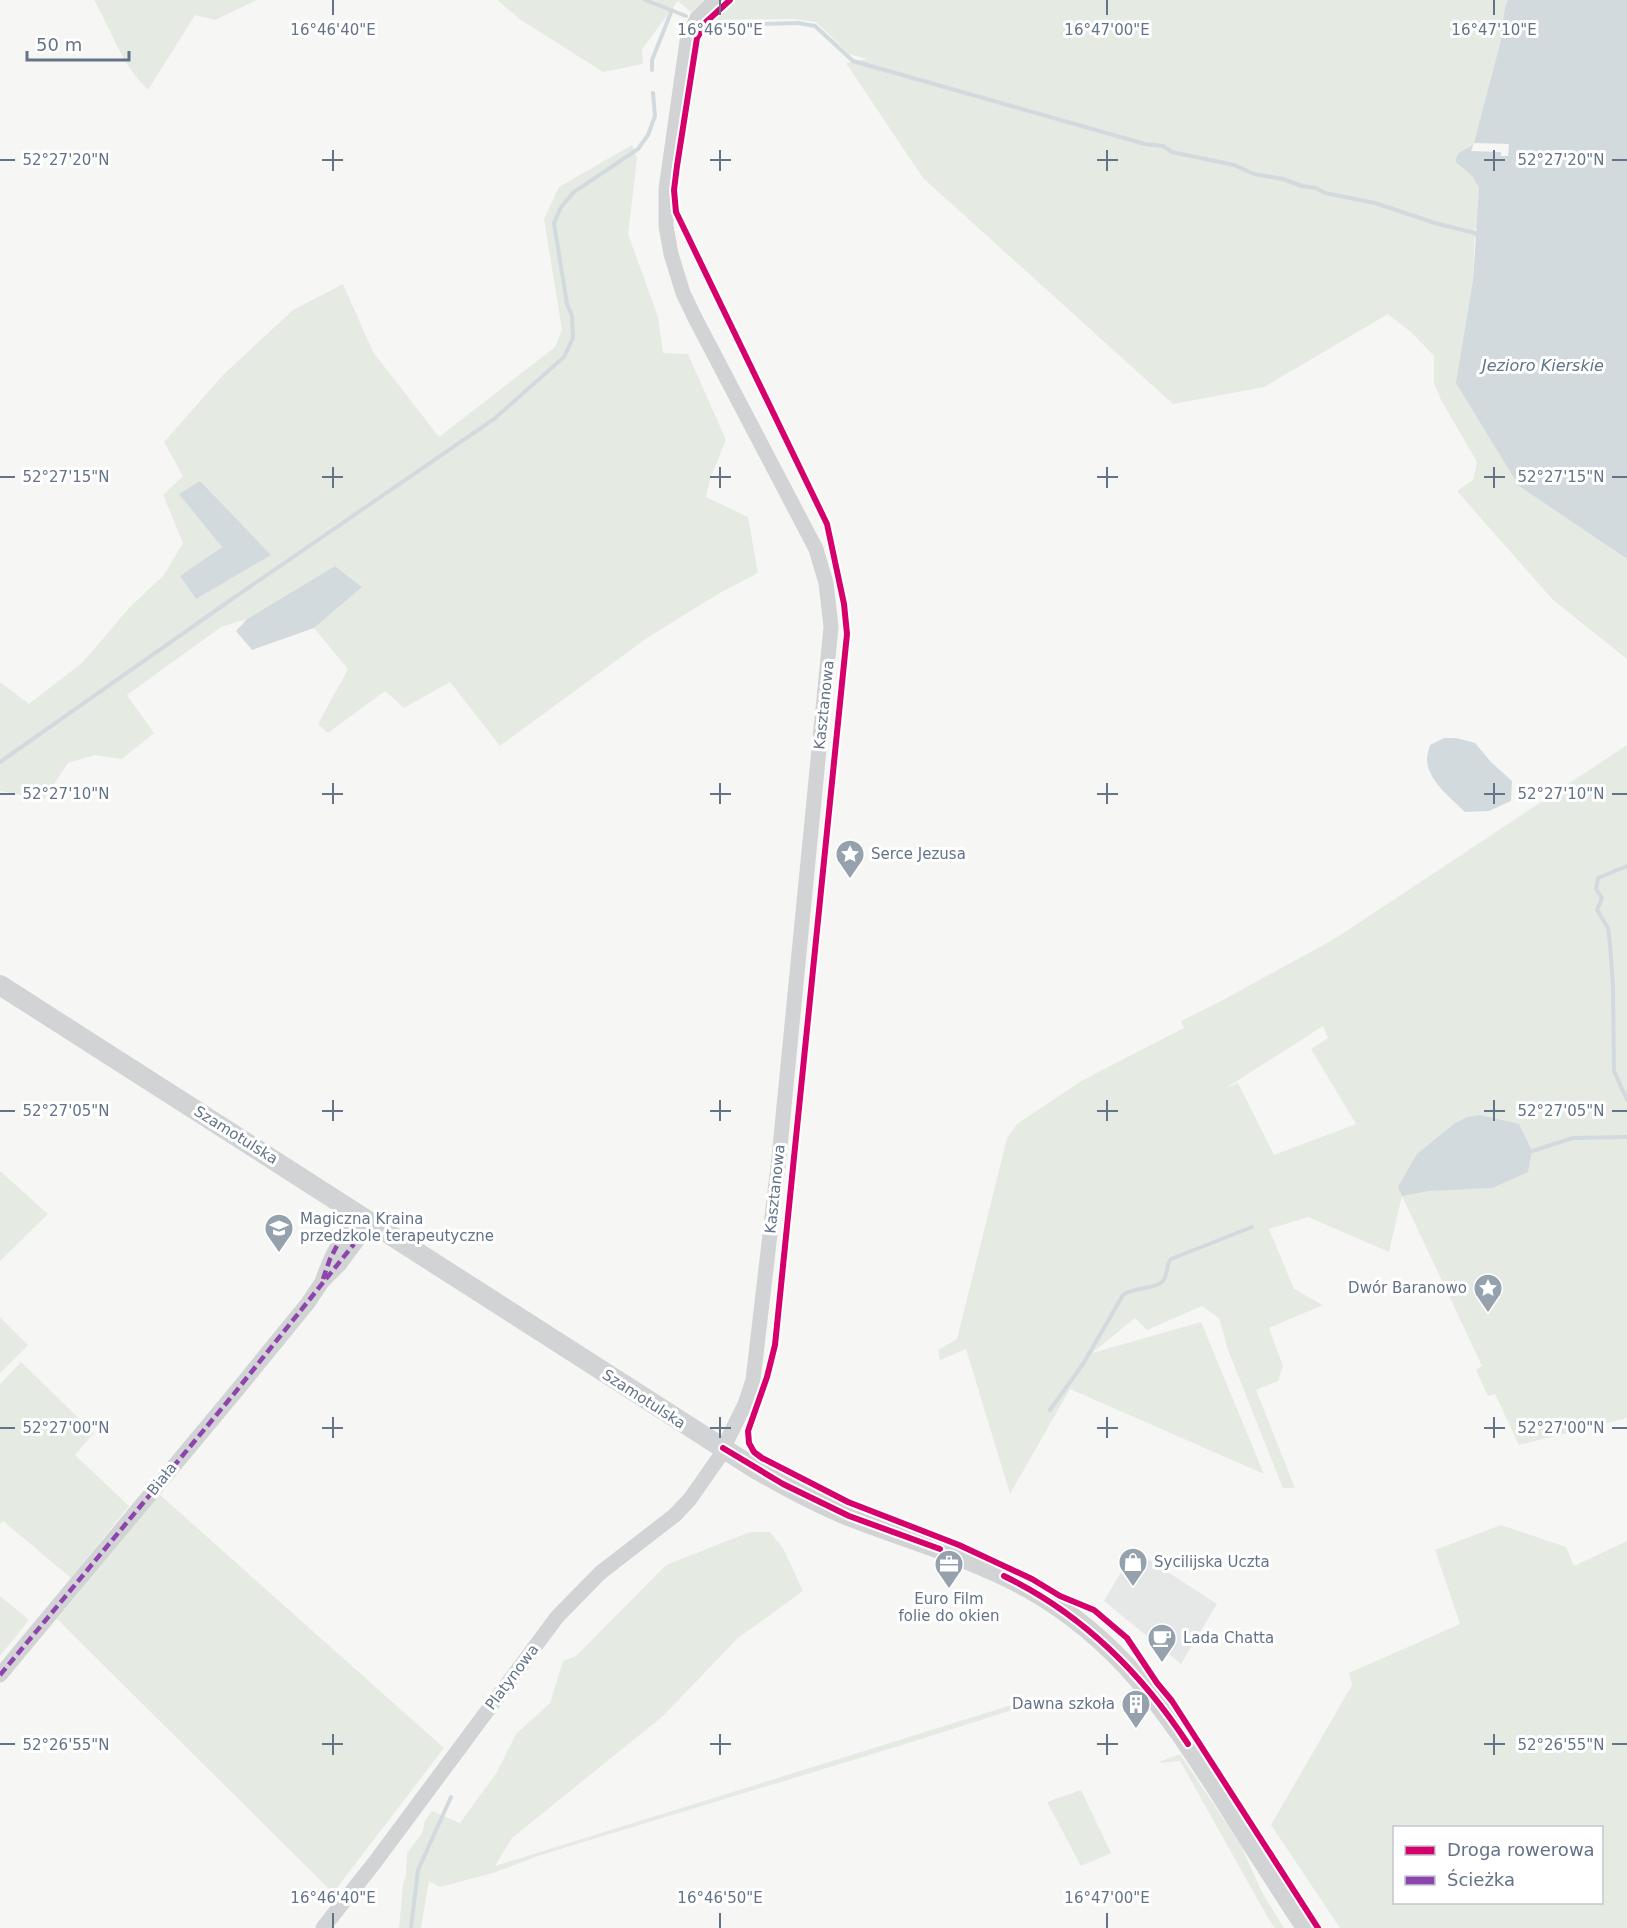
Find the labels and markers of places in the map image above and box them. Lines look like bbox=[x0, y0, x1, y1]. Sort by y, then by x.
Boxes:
place icon: Serce Jezusa bbox=[834, 838, 866, 880]
place label: Serce Jezusa bbox=[871, 845, 966, 863]
place label: Magiczna Kraina przedzkole terapeutyczne bbox=[300, 1210, 494, 1245]
school or university icon: Magiczna Kraina przedzkole terapeutyczne bbox=[263, 1212, 295, 1254]
place icon: Dwór Baranowo bbox=[1472, 1272, 1504, 1314]
place label: Dwór Baranowo bbox=[1348, 1279, 1467, 1297]
shop icon: Sycilijska Uczta bbox=[1117, 1546, 1149, 1588]
office icon: Euro Film folie do okien bbox=[933, 1548, 965, 1590]
place label: Sycilijska Uczta bbox=[1154, 1553, 1270, 1571]
place label: Euro Film folie do okien bbox=[898, 1590, 1000, 1625]
cafe icon: Lada Chatta bbox=[1146, 1622, 1178, 1664]
place label: Lada Chatta bbox=[1183, 1629, 1274, 1647]
building icon: Dawna szkoła bbox=[1120, 1688, 1152, 1730]
place label: Dawna szkoła bbox=[1012, 1695, 1115, 1713]

